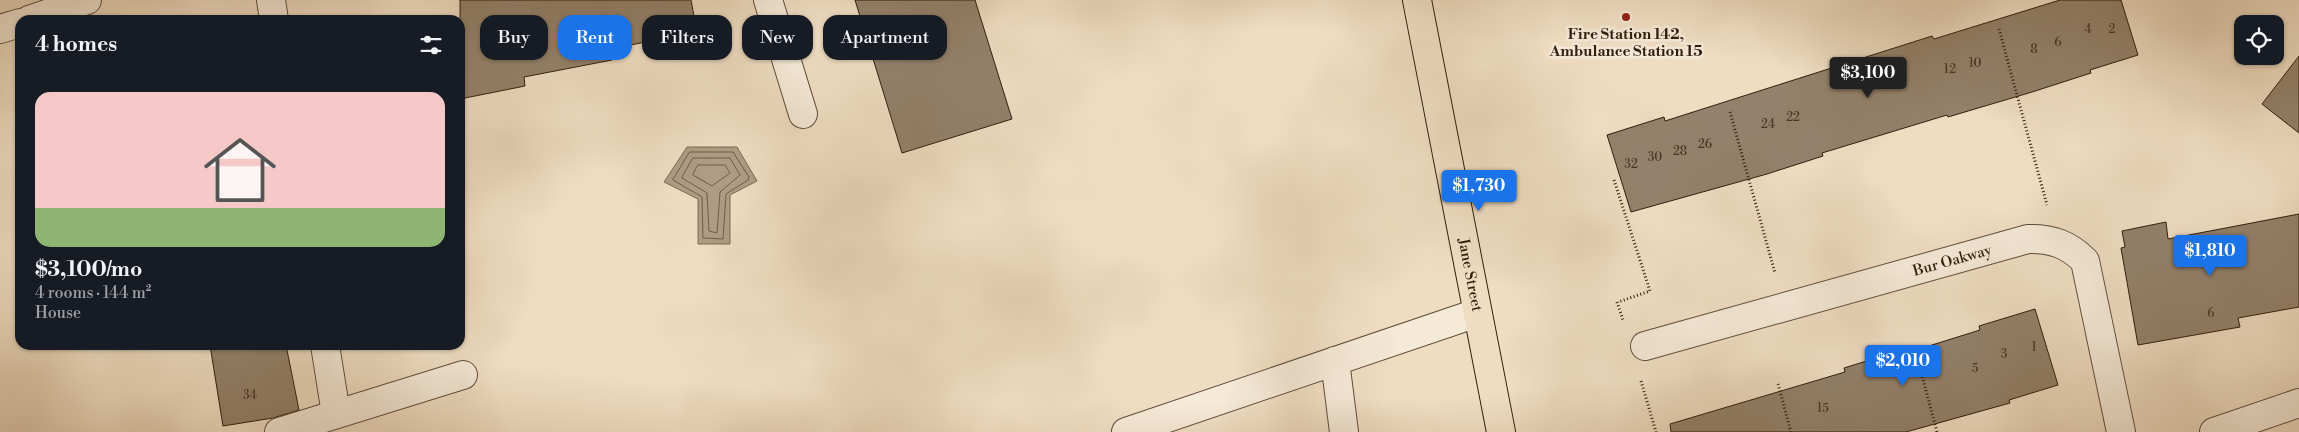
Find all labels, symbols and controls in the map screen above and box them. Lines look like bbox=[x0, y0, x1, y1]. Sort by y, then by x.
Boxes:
marker: Fire Station 142, Ambulance Station 15 bbox=[1620, 11, 1632, 23]
chip: Buy bbox=[480, 15, 548, 60]
chip: Rent bbox=[558, 15, 632, 60]
chip: Filters bbox=[642, 15, 732, 60]
chip: New bbox=[742, 15, 813, 60]
chip: Apartment bbox=[823, 15, 947, 60]
map controls bbox=[2234, 15, 2284, 65]
button: locate bbox=[2234, 15, 2284, 65]
house number: 4 bbox=[2084, 22, 2092, 37]
house number: 2 bbox=[2109, 22, 2116, 37]
place label: Fire Station 142, Ambulance Station 15 bbox=[1548, 25, 1703, 61]
icon: filters bbox=[417, 31, 445, 59]
text: 4 homes bbox=[35, 32, 117, 58]
house number: 6 bbox=[2054, 35, 2062, 50]
house number: 8 bbox=[2030, 42, 2038, 57]
pin: $3,100 bbox=[1827, 56, 1909, 99]
house number: 10 bbox=[1969, 56, 1981, 71]
house number: 12 bbox=[1944, 62, 1956, 77]
text: $3,100 bbox=[1841, 63, 1895, 83]
house number: 22 bbox=[1786, 110, 1800, 125]
house number: 24 bbox=[1761, 117, 1775, 132]
icon: home bbox=[195, 125, 285, 215]
house number: 26 bbox=[1698, 137, 1712, 152]
house number: 28 bbox=[1673, 144, 1687, 159]
house number: 30 bbox=[1648, 150, 1662, 165]
house number: 32 bbox=[1624, 157, 1638, 172]
pin: $1,730 bbox=[1438, 170, 1520, 212]
text: $1,730 bbox=[1453, 176, 1505, 196]
pin: $1,810 bbox=[2169, 234, 2251, 277]
street label: Jane Street bbox=[1453, 236, 1487, 314]
street label: Bur Oakway bbox=[1910, 240, 1995, 281]
text: $1,810 bbox=[2184, 241, 2236, 261]
text: $3,100/mo bbox=[35, 257, 142, 283]
text: 4 rooms · 144 m² bbox=[35, 283, 151, 303]
text: House bbox=[35, 303, 81, 323]
house number: 6 bbox=[2207, 306, 2215, 321]
house number: 1 bbox=[2031, 340, 2037, 355]
pin: $2,010 bbox=[1862, 344, 1944, 387]
house number: 3 bbox=[2001, 347, 2008, 362]
text: $2,010 bbox=[1876, 351, 1930, 371]
house number: 5 bbox=[1972, 361, 1979, 376]
house number: 34 bbox=[243, 388, 257, 403]
house number: 15 bbox=[1817, 401, 1829, 416]

